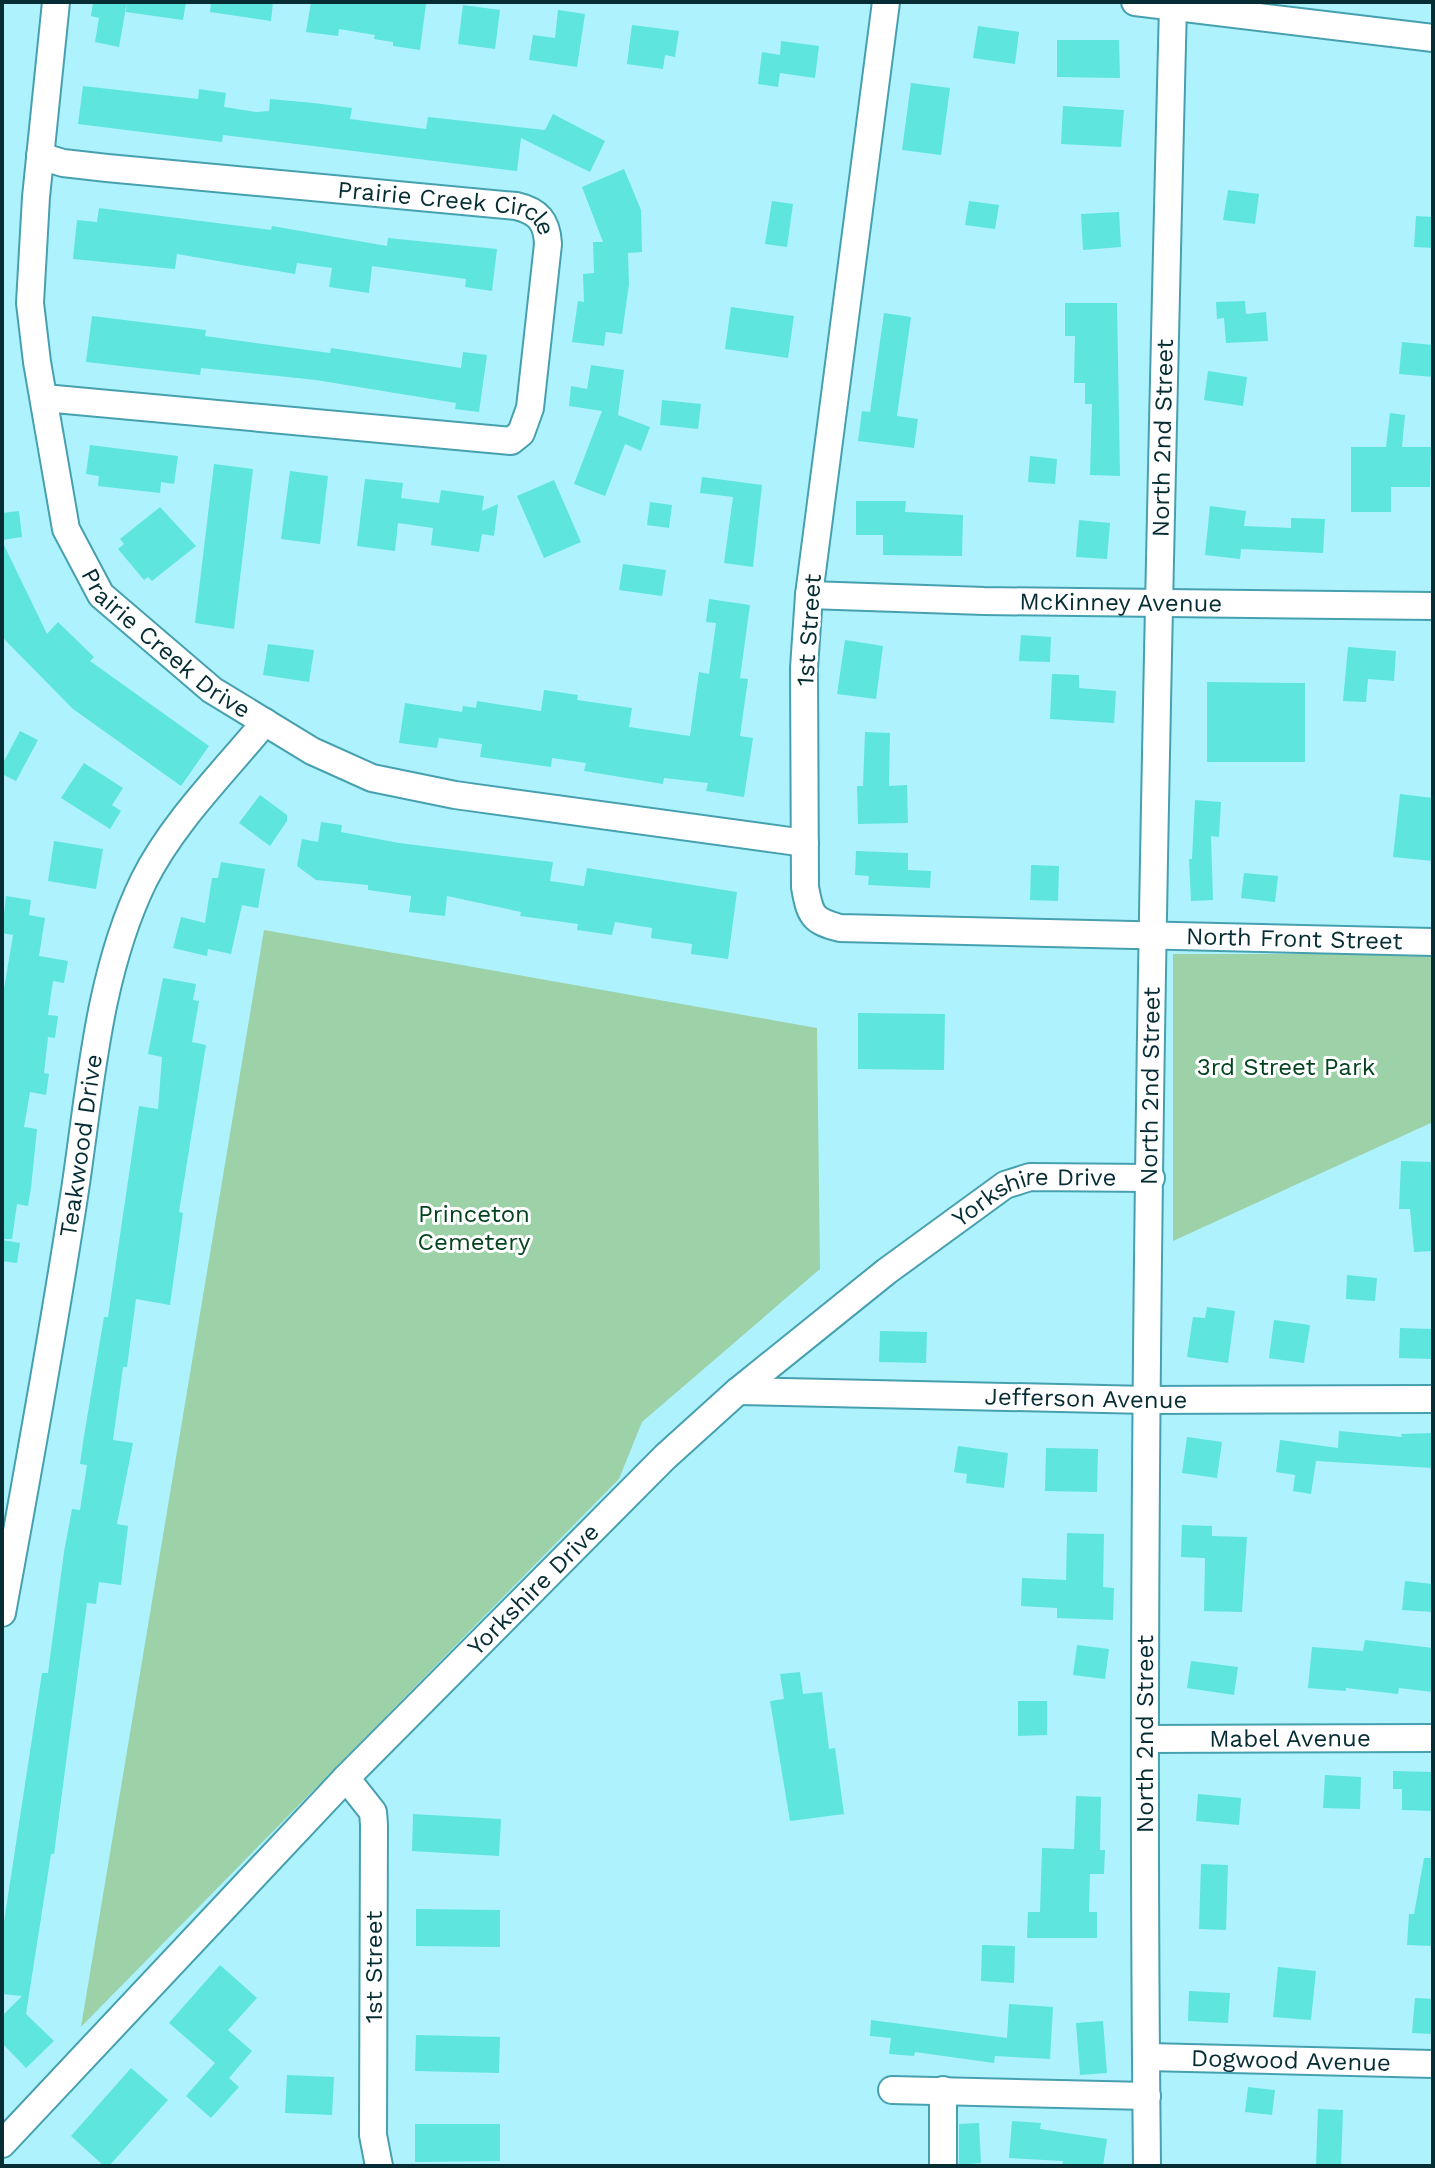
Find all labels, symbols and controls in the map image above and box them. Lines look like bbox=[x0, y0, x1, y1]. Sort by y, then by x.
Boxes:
street label: Prairie Creek Circle bbox=[336, 175, 561, 239]
street label: North 2nd Street bbox=[1146, 339, 1179, 538]
street label: Prairie Creek Drive bbox=[75, 563, 256, 724]
street label: 1st Street bbox=[791, 573, 827, 687]
street label: McKinney Avenue bbox=[1019, 587, 1222, 618]
street label: North Front Street bbox=[1186, 922, 1403, 955]
street label: North 2nd Street bbox=[1135, 987, 1166, 1185]
street label: Teakwood Drive bbox=[54, 1052, 108, 1239]
park label: 3rd Street Park bbox=[1197, 1053, 1376, 1081]
street label: Yorkshire Drive bbox=[947, 1163, 1117, 1233]
park label: Princeton Cemetery bbox=[418, 1200, 531, 1256]
street label: Jefferson Avenue bbox=[984, 1382, 1187, 1414]
street label: Yorkshire Drive bbox=[462, 1518, 605, 1661]
street label: North 2nd Street bbox=[1131, 1635, 1159, 1833]
street label: Mabel Avenue bbox=[1209, 1724, 1371, 1753]
street label: 1st Street bbox=[360, 1911, 388, 2023]
street label: Dogwood Avenue bbox=[1191, 2044, 1391, 2077]

